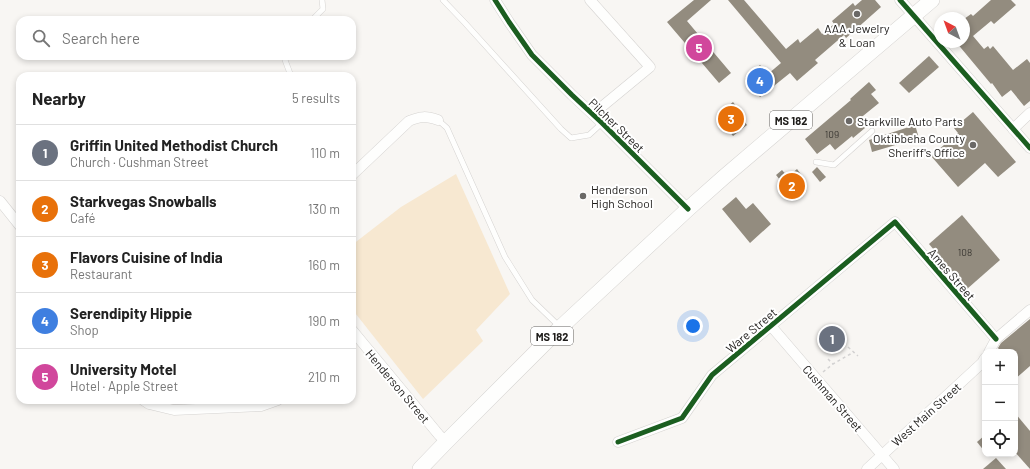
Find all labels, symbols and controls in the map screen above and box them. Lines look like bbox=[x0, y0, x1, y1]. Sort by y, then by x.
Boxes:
marker: AAA Jewelry & Loan bbox=[852, 9, 862, 19]
north arrow bbox=[934, 12, 970, 48]
search box bbox=[16, 16, 356, 60]
place label: AAA Jewelry & Loan bbox=[824, 21, 890, 49]
icon: search bbox=[30, 27, 52, 49]
text: Search here bbox=[62, 29, 140, 47]
pin: 5 bbox=[686, 33, 712, 63]
pin: 4 bbox=[747, 66, 773, 96]
text: Nearby bbox=[32, 88, 86, 108]
text: 5 results bbox=[292, 90, 340, 106]
street label: Pilcher Street bbox=[586, 95, 648, 155]
pin: 3 bbox=[718, 104, 744, 134]
road number: MS 182 bbox=[770, 111, 812, 129]
place label: Starkville Auto Parts bbox=[857, 114, 963, 128]
marker: Starkville Auto Parts bbox=[844, 116, 854, 126]
house number: 109 bbox=[825, 128, 839, 140]
place label: Oktibbeha County Sheriff's Office bbox=[873, 131, 965, 159]
text: Griffin United Methodist Church bbox=[70, 136, 278, 154]
marker: Oktibbeha County Sheriff's Office bbox=[968, 140, 978, 150]
text: 1 bbox=[43, 145, 47, 161]
text: 110 m bbox=[310, 145, 340, 161]
text: Church · Cushman Street bbox=[70, 154, 209, 170]
pin: 2 bbox=[779, 171, 805, 201]
place label: Henderson High School bbox=[591, 182, 653, 210]
marker: Henderson High School bbox=[578, 191, 588, 201]
text: Starkvegas Snowballs bbox=[70, 192, 217, 210]
text: 2 bbox=[41, 201, 49, 217]
text: 130 m bbox=[308, 201, 340, 217]
text: Café bbox=[70, 210, 95, 226]
street label: Ames Street bbox=[926, 245, 978, 303]
house number: 108 bbox=[958, 246, 972, 258]
text: Flavors Cuisine of India bbox=[70, 248, 223, 266]
text: 3 bbox=[41, 257, 49, 273]
text: 160 m bbox=[308, 257, 340, 273]
text: Restaurant bbox=[70, 266, 132, 282]
text: Serendipity Hippie bbox=[70, 304, 192, 322]
street label: Ware Street bbox=[723, 305, 779, 355]
text: 4 bbox=[41, 313, 49, 329]
text: 190 m bbox=[308, 313, 340, 329]
your location bbox=[683, 316, 703, 336]
text: Shop bbox=[70, 322, 99, 338]
pin: 1 bbox=[819, 324, 845, 354]
road number: MS 182 bbox=[531, 327, 573, 345]
street label: Henderson Street bbox=[363, 346, 433, 426]
map controls bbox=[982, 349, 1018, 457]
button: + bbox=[982, 349, 1018, 385]
text: University Motel bbox=[70, 360, 177, 378]
street label: Cushman Street bbox=[800, 362, 866, 434]
text: 5 bbox=[41, 369, 49, 385]
text: 210 m bbox=[308, 369, 340, 385]
text: Hotel · Apple Street bbox=[70, 378, 178, 394]
street label: West Main Street bbox=[889, 379, 963, 449]
button: − bbox=[982, 385, 1018, 421]
button: locate bbox=[982, 421, 1018, 457]

